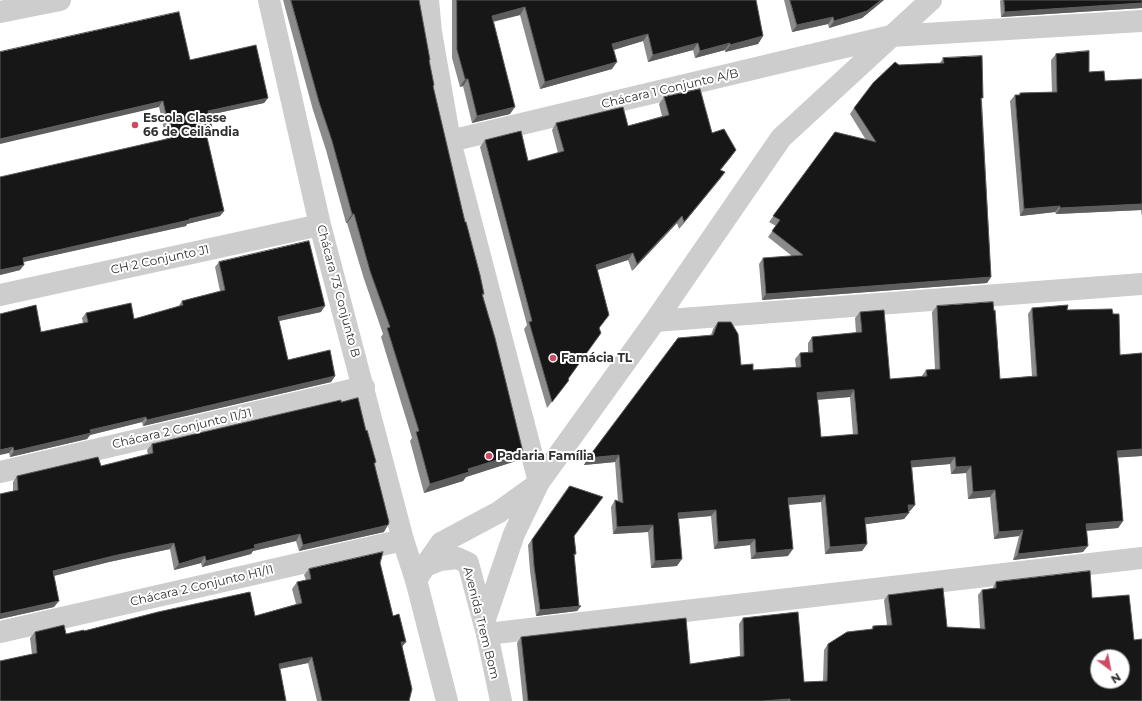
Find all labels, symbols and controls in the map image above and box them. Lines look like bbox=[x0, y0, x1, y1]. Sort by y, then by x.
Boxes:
street label: Chácara 1 Conjunto A/B bbox=[600, 66, 740, 112]
place label: Escola Classe 66 de Ceilândia bbox=[143, 111, 239, 139]
marker: Escola Classe 66 de Ceilândia bbox=[130, 120, 140, 130]
street label: Chácara 73 Conjunto B bbox=[313, 223, 363, 359]
street label: CH 2 Conjunto J1 bbox=[109, 243, 211, 277]
place label: Famácia TL bbox=[561, 351, 632, 365]
marker: Famácia TL bbox=[548, 353, 558, 363]
street label: Chácara 2 Conjunto I1/J1 bbox=[111, 406, 253, 452]
place label: Padaria Família bbox=[497, 449, 594, 463]
marker: Padaria Família bbox=[484, 451, 494, 461]
street label: Chácara 2 Conjunto H1/I1 bbox=[129, 562, 275, 610]
street label: Avenida Trem Bom bbox=[460, 565, 502, 681]
north arrow bbox=[1090, 649, 1130, 689]
text: N bbox=[1108, 670, 1123, 687]

